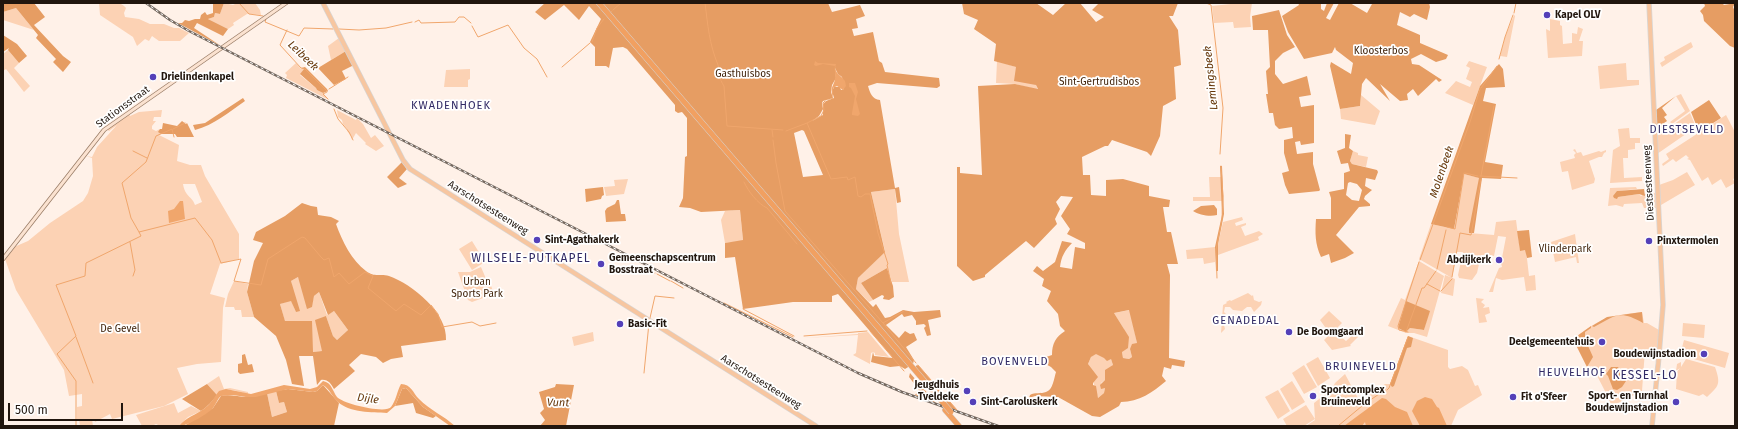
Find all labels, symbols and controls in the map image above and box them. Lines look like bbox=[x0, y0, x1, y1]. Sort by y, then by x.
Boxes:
place label: Kapel OLV bbox=[1555, 9, 1600, 21]
marker: Kapel OLV bbox=[1542, 10, 1552, 20]
water label: Leibeek bbox=[285, 38, 321, 74]
water label: Lemingsbeek bbox=[1201, 45, 1221, 111]
park label: Kloosterbos bbox=[1354, 45, 1408, 57]
park label: Gasthuisbos bbox=[715, 68, 771, 80]
place label: Drielindenkapel bbox=[161, 71, 234, 83]
marker: Drielindenkapel bbox=[148, 72, 158, 82]
park label: Sint-Gertrudisbos bbox=[1059, 76, 1139, 88]
street label: Stationsstraat bbox=[94, 84, 152, 130]
district label: KWADENHOEK bbox=[411, 99, 491, 113]
district label: DIESTSEVELD bbox=[1650, 123, 1724, 137]
water label: Molenbeek bbox=[1427, 144, 1457, 200]
street label: Diestsesteenweg bbox=[1641, 145, 1657, 221]
street label: Aarschotsesteenweg bbox=[446, 178, 530, 238]
place label: Sint-Agathakerk bbox=[545, 234, 619, 246]
marker: Sint-Agathakerk bbox=[532, 235, 542, 245]
place label: Pinxtermolen bbox=[1657, 235, 1718, 247]
marker: Pinxtermolen bbox=[1644, 236, 1654, 246]
park label: Vlinderpark bbox=[1539, 243, 1591, 255]
district label: WILSELE-PUTKAPEL bbox=[471, 252, 591, 266]
place label: Gemeenschapscentrum Bosstraat bbox=[609, 252, 716, 276]
place label: Abdijkerk bbox=[1447, 254, 1491, 266]
marker: Abdijkerk bbox=[1494, 255, 1504, 265]
marker: Gemeenschapscentrum Bosstraat bbox=[596, 259, 606, 269]
park label: Urban Sports Park bbox=[451, 276, 503, 300]
district label: GENADEDAL bbox=[1212, 314, 1280, 328]
place label: Basic-Fit bbox=[628, 318, 667, 330]
marker: Basic-Fit bbox=[615, 319, 625, 329]
park label: De Gevel bbox=[100, 323, 140, 335]
place label: De Boomgaard bbox=[1297, 326, 1364, 338]
marker: De Boomgaard bbox=[1284, 327, 1294, 337]
place label: Deelgemeentehuis bbox=[1509, 336, 1594, 348]
marker: Deelgemeentehuis bbox=[1597, 337, 1607, 347]
place label: Boudewijnstadion bbox=[1613, 348, 1696, 360]
marker: Boudewijnstadion bbox=[1699, 349, 1709, 359]
street label: Aarschotsesteenweg bbox=[719, 352, 803, 412]
district label: BOVENVELD bbox=[981, 355, 1049, 369]
district label: BRUINEVELD bbox=[1325, 360, 1397, 374]
district label: HEUVELHOF bbox=[1538, 366, 1606, 380]
district label: KESSEL-LO bbox=[1612, 369, 1678, 383]
place label: Jeugdhuis Tveldeke bbox=[914, 379, 959, 402]
place label: Sportcomplex Bruineveld bbox=[1321, 384, 1384, 408]
marker: Jeugdhuis Tveldeke bbox=[962, 386, 972, 396]
place label: Sport- en Turnhal Boudewijnstadion bbox=[1585, 390, 1668, 414]
water label: Dijle bbox=[356, 391, 380, 407]
marker: Sportcomplex Bruineveld bbox=[1308, 391, 1318, 401]
place label: Fit o'Sfeer bbox=[1521, 391, 1567, 403]
marker: Fit o'Sfeer bbox=[1508, 392, 1518, 402]
scale bar bbox=[10, 395, 125, 421]
water label: Vunt bbox=[547, 396, 569, 410]
place label: Sint-Caroluskerk bbox=[981, 396, 1057, 408]
marker: Sint-Caroluskerk bbox=[968, 397, 978, 407]
marker: Sport- en Turnhal Boudewijnstadion bbox=[1671, 397, 1681, 407]
text: 500 m bbox=[15, 403, 48, 417]

